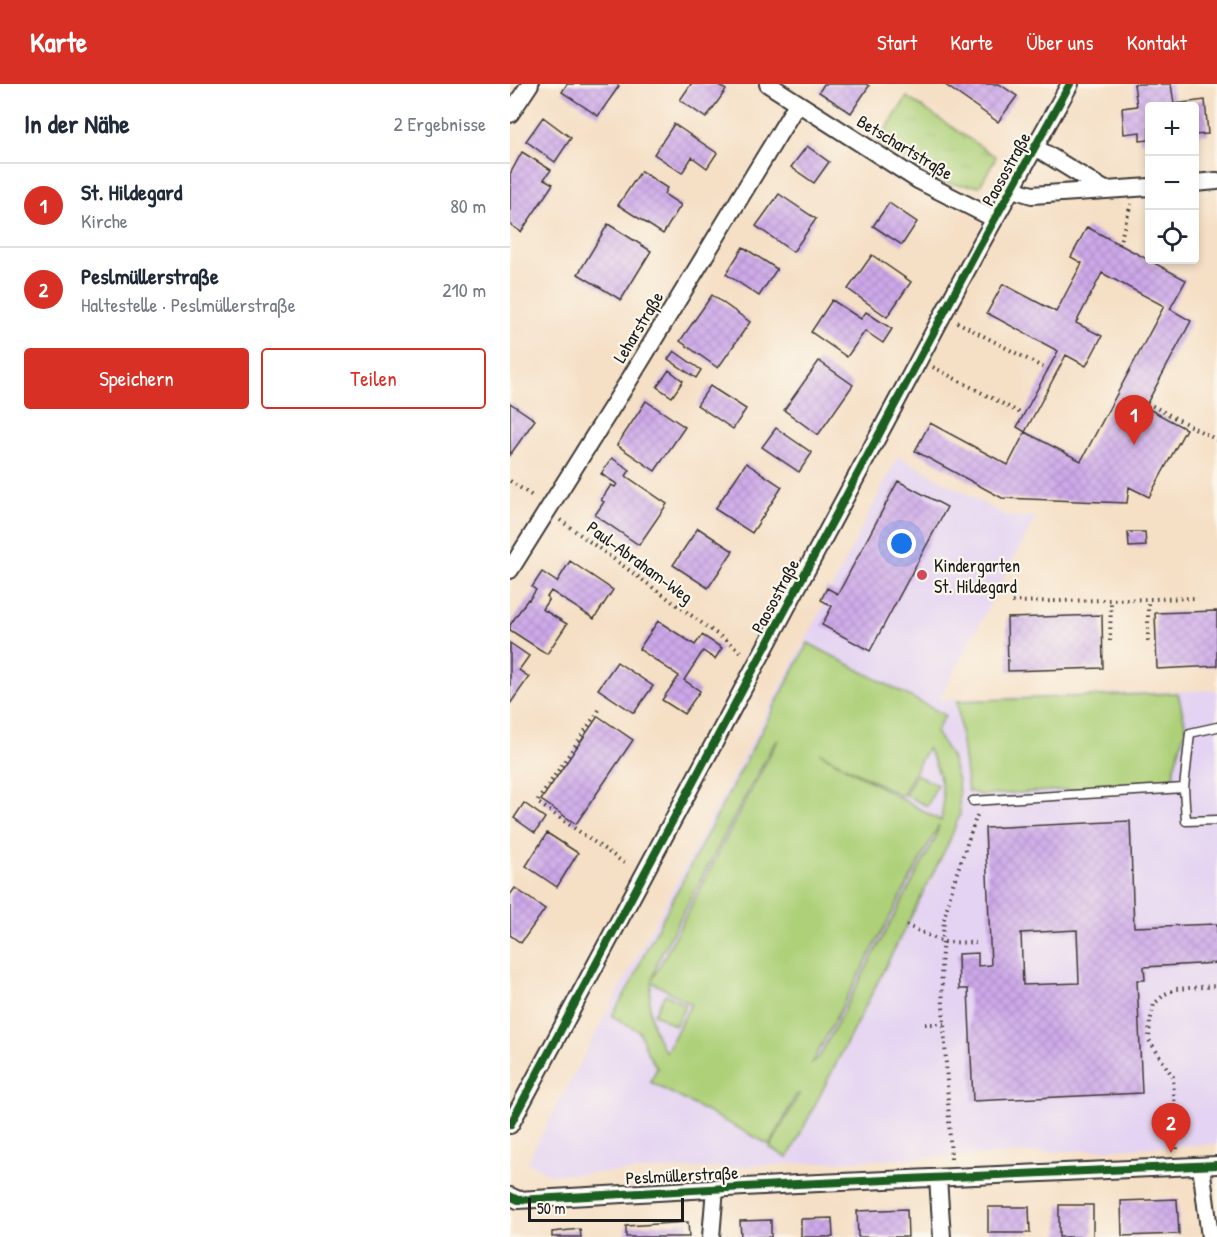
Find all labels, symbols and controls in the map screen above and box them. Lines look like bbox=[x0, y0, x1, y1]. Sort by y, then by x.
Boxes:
text: Karte bbox=[30, 23, 87, 61]
text: Start bbox=[877, 28, 917, 57]
text: Karte bbox=[950, 28, 993, 57]
text: Über uns bbox=[1026, 28, 1094, 57]
text: Kontakt bbox=[1127, 28, 1187, 57]
map controls bbox=[1145, 102, 1199, 264]
button: + bbox=[1145, 102, 1199, 156]
text: In der Nähe bbox=[24, 106, 130, 141]
street label: Betschartstraße bbox=[852, 108, 958, 186]
text: 2 Ergebnisse bbox=[394, 110, 486, 137]
street label: Paosostraße bbox=[975, 128, 1037, 210]
button: − bbox=[1145, 156, 1199, 210]
text: St. Hildegard bbox=[81, 177, 182, 207]
text: 1 bbox=[40, 192, 47, 219]
text: 80 m bbox=[450, 192, 486, 219]
text: Kirche bbox=[81, 207, 128, 234]
button: locate bbox=[1145, 210, 1199, 264]
text: Peslmüllerstraße bbox=[81, 261, 219, 291]
text: 2 bbox=[39, 276, 48, 303]
text: 210 m bbox=[442, 276, 486, 303]
street label: Leharstraße bbox=[607, 287, 669, 367]
text: Haltestelle · Peslmüllerstraße bbox=[81, 291, 296, 318]
button: Speichern bbox=[24, 348, 249, 409]
button: Teilen bbox=[261, 348, 486, 409]
pin: 1 bbox=[1114, 396, 1154, 445]
street label: Paul-Abraham-Weg bbox=[582, 515, 698, 609]
your location bbox=[887, 529, 916, 558]
place label: Kindergarten St. Hildegard bbox=[934, 553, 1020, 599]
street label: Paosostraße bbox=[745, 554, 805, 638]
marker: Kindergarten St. Hildegard bbox=[915, 568, 929, 582]
pin: 2 bbox=[1152, 1104, 1190, 1153]
street label: Peslmüllerstraße bbox=[625, 1160, 739, 1190]
scale bar bbox=[528, 1195, 684, 1222]
text: 50 m bbox=[537, 1197, 566, 1219]

